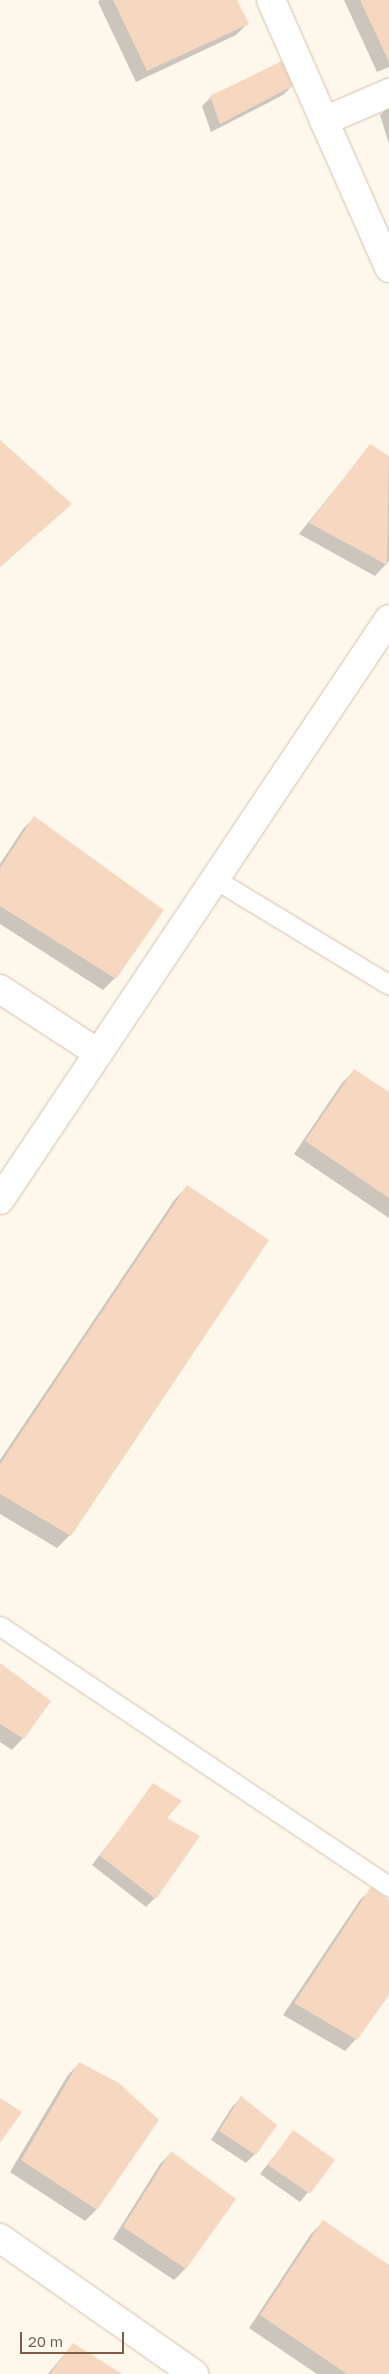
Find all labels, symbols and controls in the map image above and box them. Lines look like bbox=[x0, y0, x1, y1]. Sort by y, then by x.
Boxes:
scale bar bbox=[22, 2322, 126, 2354]
text: 20 m bbox=[28, 2332, 63, 2350]

